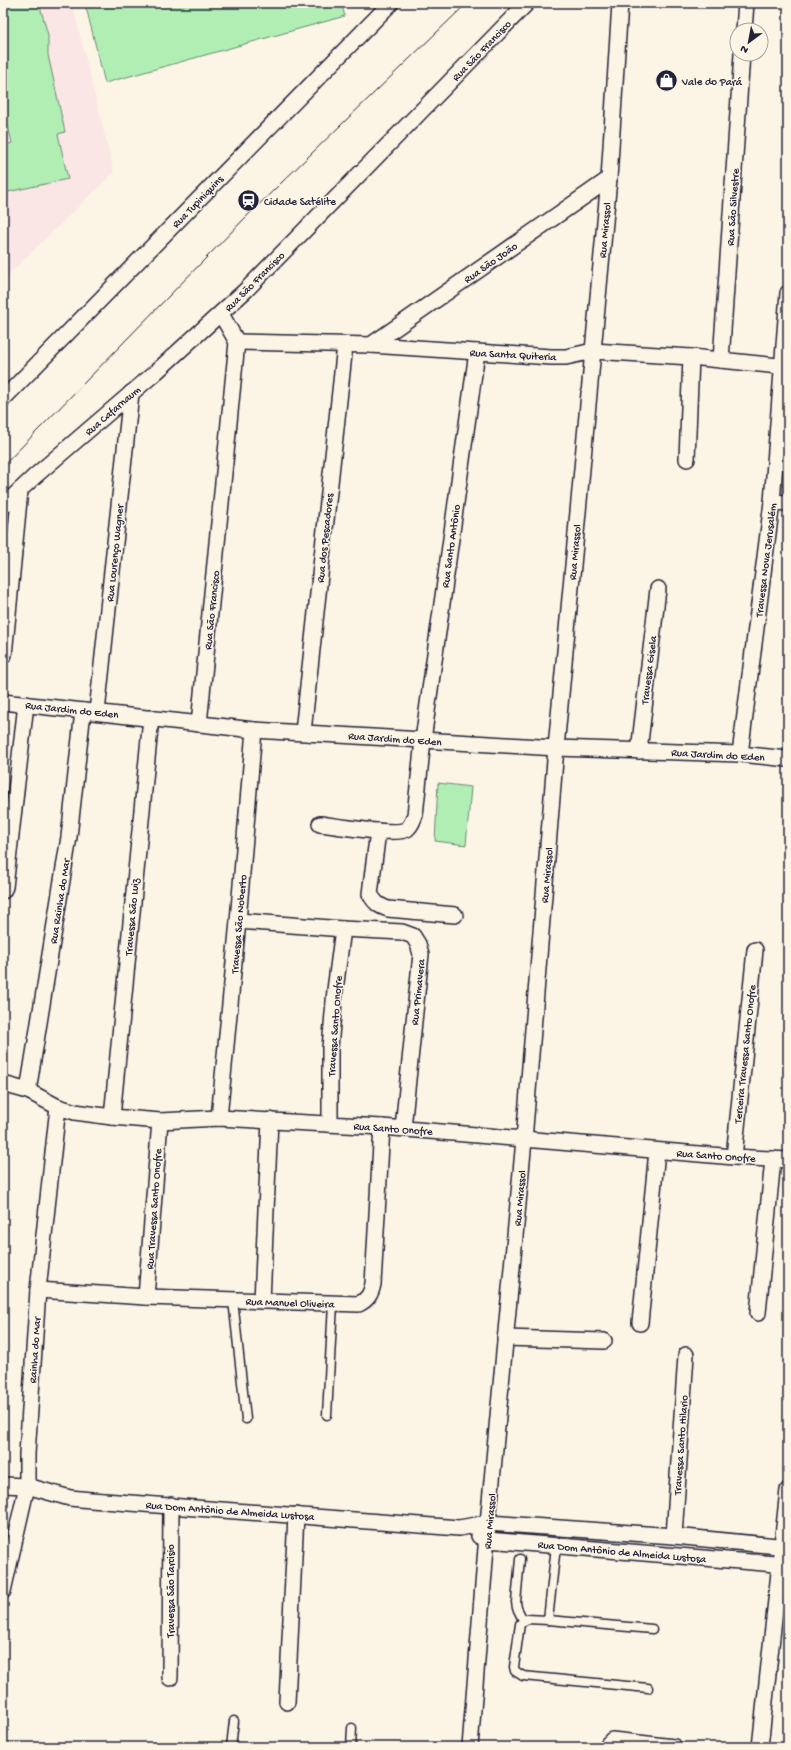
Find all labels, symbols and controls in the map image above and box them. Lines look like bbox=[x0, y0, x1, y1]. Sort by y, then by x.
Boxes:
street label: Rua São Francisco bbox=[450, 18, 515, 84]
north arrow bbox=[729, 22, 769, 62]
text: N bbox=[739, 42, 751, 56]
shop icon: Vale do Pará bbox=[653, 68, 679, 94]
place label: Vale do Pará bbox=[681, 77, 743, 89]
street label: Rua São Silvestre bbox=[725, 168, 743, 246]
street label: Rua Tupiniquins bbox=[171, 173, 227, 231]
station icon: Cidade Satélite bbox=[235, 188, 261, 214]
place label: Cidade Satélite bbox=[264, 197, 336, 209]
street label: Rua Mirassol bbox=[598, 201, 614, 259]
street label: Rua São João bbox=[462, 241, 520, 286]
street label: Rua São Francisco bbox=[223, 250, 288, 315]
street label: Rua Santa Quiteria bbox=[469, 348, 557, 364]
street label: Rua Cafarnaum bbox=[83, 383, 144, 439]
street label: Rua dos Pescadores bbox=[315, 492, 337, 584]
street label: Travessa Nova Jerusalém bbox=[754, 502, 780, 619]
street label: Rua Lourenço Wagner bbox=[105, 503, 127, 603]
street label: Rua Santo Antônio bbox=[440, 504, 464, 589]
street label: Rua Mirassol bbox=[568, 523, 584, 581]
street label: Rua São Francisco bbox=[203, 570, 223, 650]
street label: Travessa Gisela bbox=[640, 634, 660, 706]
street label: Rua Jardim do Eden bbox=[25, 700, 120, 722]
street label: Rua Jardim do Eden bbox=[348, 731, 443, 749]
street label: Rua Jardim do Eden bbox=[671, 748, 766, 764]
street label: Rua Mirassol bbox=[540, 846, 556, 904]
street label: Rua Rainha do Mar bbox=[48, 857, 74, 945]
street label: Travessa São Noberto bbox=[230, 874, 250, 975]
street label: Travessa São Luiz bbox=[124, 877, 142, 957]
street label: Rua Primavera bbox=[410, 958, 429, 1026]
street label: Travessa Santo Onofre bbox=[325, 975, 346, 1078]
street label: Terceira Travessa Santo Onofre bbox=[732, 984, 759, 1125]
street label: Rua Santo Onofre bbox=[353, 1120, 433, 1139]
street label: Rua Santo Onofre bbox=[676, 1147, 756, 1166]
street label: Rua Travessa Santo Onofre bbox=[144, 1148, 165, 1270]
street label: Rua Mirassol bbox=[513, 1169, 529, 1227]
street label: Rua Manuel Oliveira bbox=[245, 1296, 335, 1312]
street label: Rainha do Mar bbox=[28, 1315, 44, 1384]
street label: Travessa Santo Hilario bbox=[672, 1395, 691, 1496]
street label: Rua Mirassol bbox=[483, 1492, 499, 1550]
street label: Rua Dom Antônio de Almeida Lustosa bbox=[145, 1500, 315, 1524]
street label: Rua Dom Antônio de Almeida Lustosa bbox=[537, 1540, 707, 1566]
street label: Travessa São Tarcisio bbox=[166, 1544, 178, 1639]

